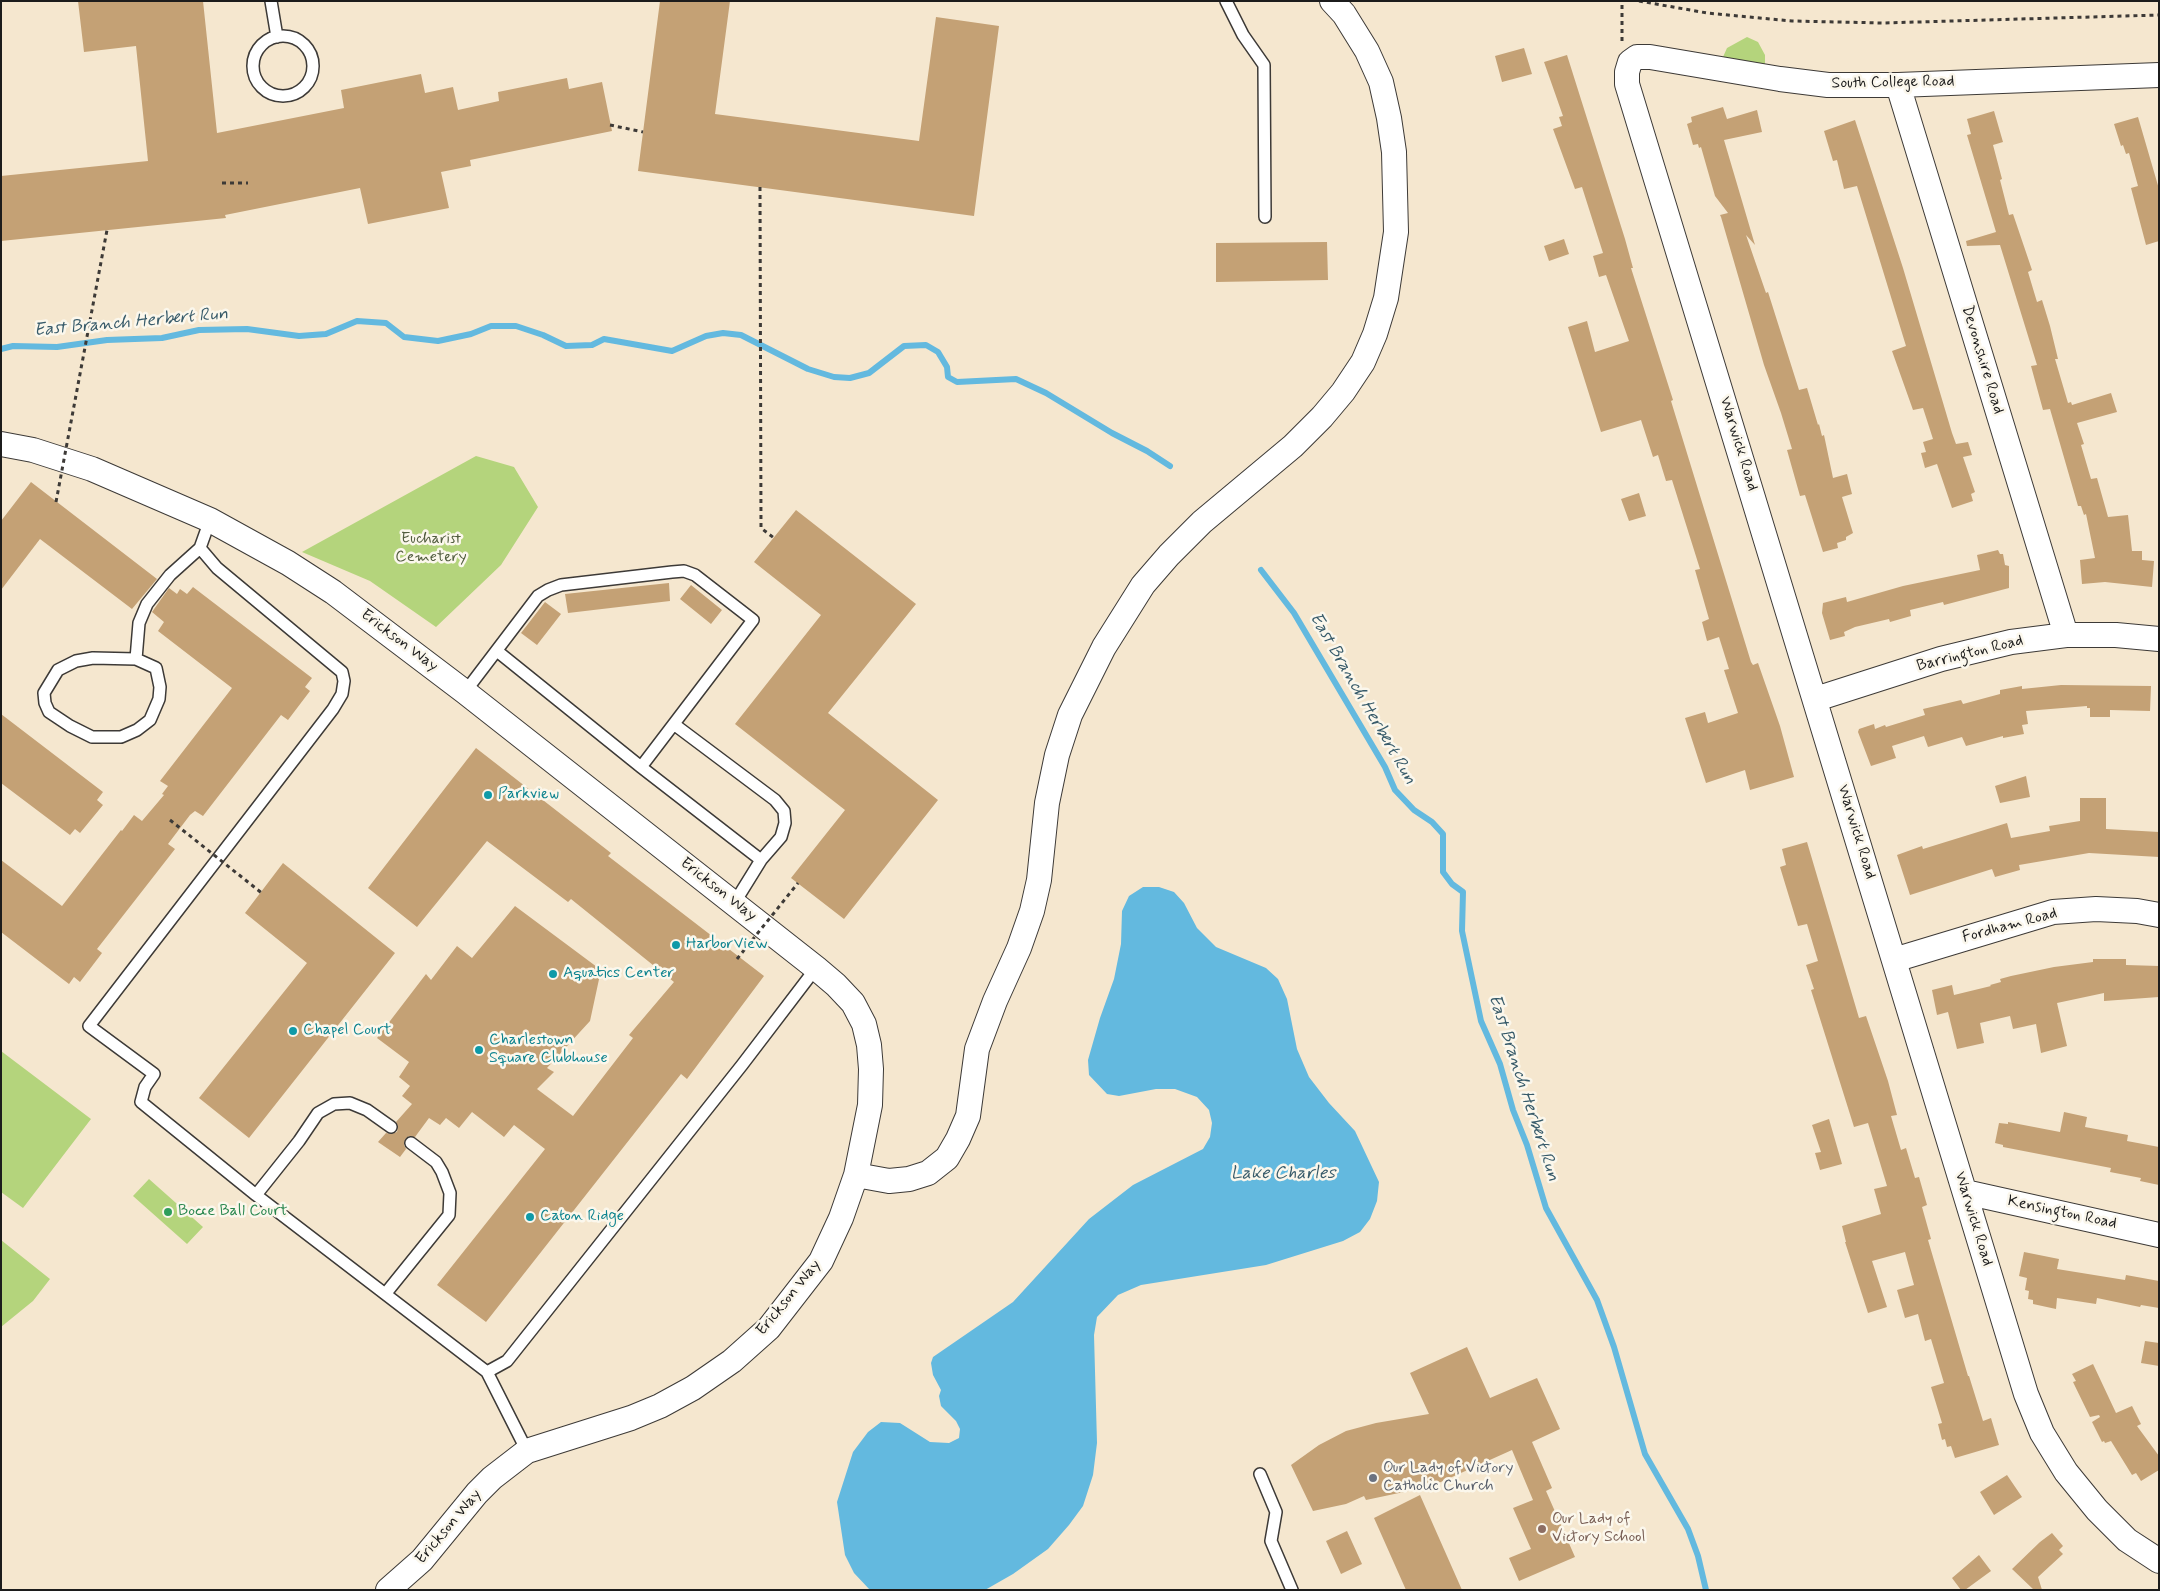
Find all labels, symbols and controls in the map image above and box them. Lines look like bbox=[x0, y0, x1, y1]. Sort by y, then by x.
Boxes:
street label: South College Road bbox=[1831, 72, 1955, 94]
water label: East Branch Herbert Run bbox=[33, 304, 229, 342]
street label: Devonshire Road bbox=[1956, 304, 2008, 416]
street label: Warwick Road bbox=[1715, 395, 1761, 493]
park label: Eucharist Cemetery bbox=[395, 530, 467, 568]
street label: Erickson Way bbox=[356, 606, 442, 676]
water label: East Branch Herbert Run bbox=[1304, 609, 1420, 789]
street label: Barrington Road bbox=[1915, 631, 2025, 677]
street label: Warwick Road bbox=[1833, 783, 1879, 881]
place label: Parkview bbox=[498, 785, 559, 805]
marker: Parkview bbox=[482, 789, 494, 801]
street label: Erickson Way bbox=[676, 854, 760, 926]
street label: Fordham Road bbox=[1960, 904, 2060, 948]
place label: HarborView bbox=[686, 935, 768, 955]
marker: HarborView bbox=[670, 939, 682, 951]
place label: Aquatics Center bbox=[563, 964, 674, 984]
marker: Aquatics Center bbox=[547, 968, 559, 980]
water label: East Branch Herbert Run bbox=[1483, 992, 1563, 1184]
place label: Chapel Court bbox=[303, 1021, 391, 1041]
marker: Chapel Court bbox=[287, 1025, 299, 1037]
place label: Charlestown Square Clubhouse bbox=[489, 1031, 608, 1069]
marker: Charlestown Square Clubhouse bbox=[473, 1044, 485, 1056]
water label: Lake Charles bbox=[1231, 1163, 1335, 1185]
street label: Warwick Road bbox=[1950, 1170, 1996, 1268]
street label: Kensington Road bbox=[2006, 1192, 2118, 1234]
place label: Bocce Ball Court bbox=[178, 1202, 288, 1222]
marker: Bocce Ball Court bbox=[162, 1206, 174, 1218]
place label: Caton Ridge bbox=[540, 1207, 624, 1227]
marker: Caton Ridge bbox=[524, 1211, 536, 1223]
street label: Erickson Way bbox=[753, 1256, 825, 1340]
place label: Our Lady of Victory Catholic Church bbox=[1383, 1459, 1513, 1497]
marker: Our Lady of Victory Catholic Church bbox=[1367, 1472, 1379, 1484]
street label: Erickson Way bbox=[412, 1486, 486, 1568]
place label: Our Lady of Victory School bbox=[1552, 1510, 1645, 1548]
marker: Our Lady of Victory School bbox=[1536, 1523, 1548, 1535]

